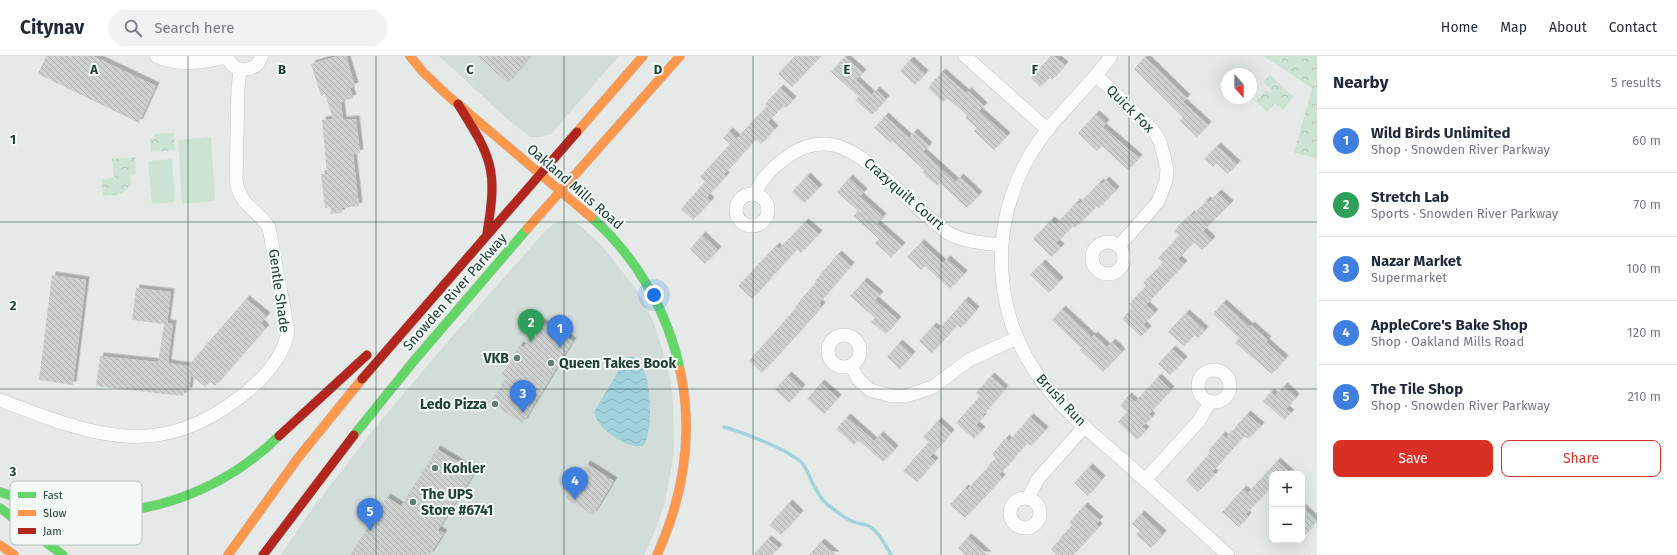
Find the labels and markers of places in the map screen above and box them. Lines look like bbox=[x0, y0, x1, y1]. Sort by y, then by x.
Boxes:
pin: 2 bbox=[518, 309, 544, 342]
pin: 1 bbox=[547, 315, 573, 348]
place label: VKB bbox=[483, 350, 509, 367]
marker: VKB bbox=[512, 353, 522, 363]
place label: Queen Takes Book bbox=[559, 355, 676, 372]
marker: Queen Takes Book bbox=[546, 358, 556, 368]
pin: 3 bbox=[510, 380, 536, 413]
place label: Ledo Pizza bbox=[420, 396, 487, 413]
marker: Ledo Pizza bbox=[490, 399, 500, 409]
place label: Kohler bbox=[443, 460, 486, 477]
marker: Kohler bbox=[430, 463, 440, 473]
pin: 4 bbox=[562, 467, 588, 500]
place label: The UPS Store #6741 bbox=[421, 486, 493, 519]
marker: The UPS Store #6741 bbox=[408, 497, 418, 507]
pin: 5 bbox=[357, 498, 383, 531]

